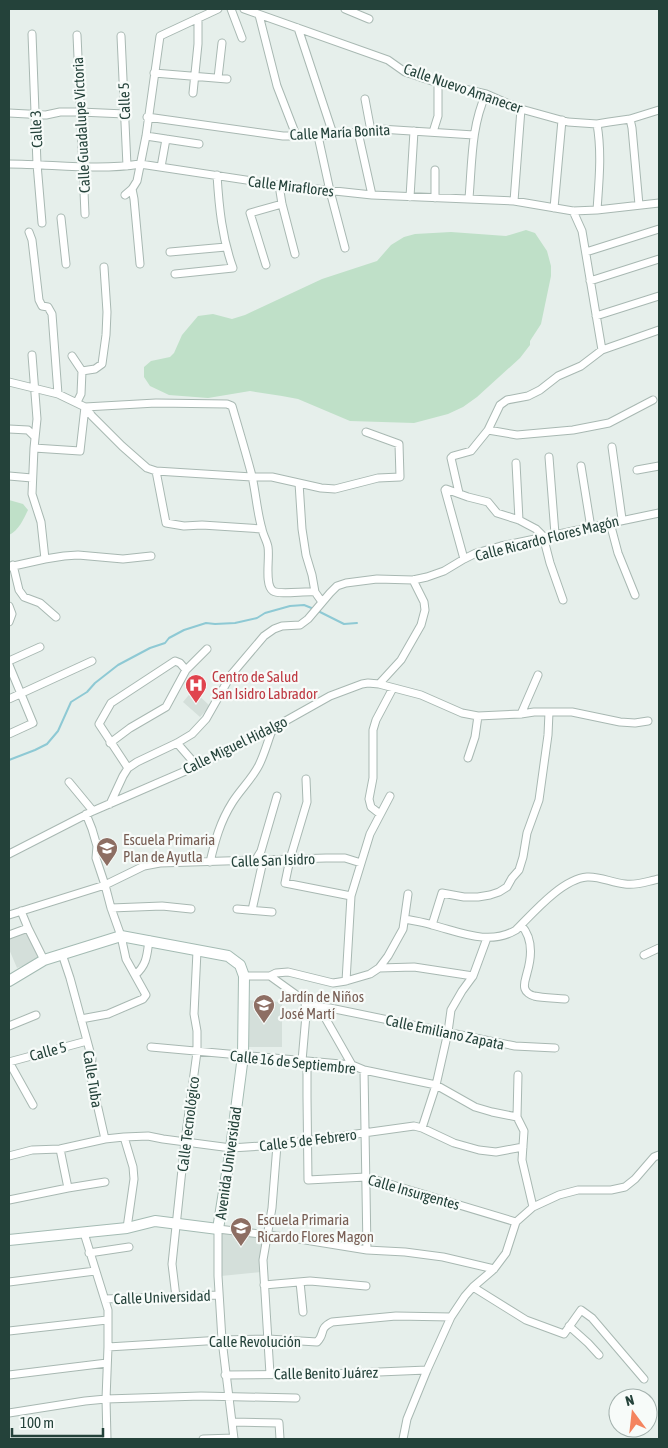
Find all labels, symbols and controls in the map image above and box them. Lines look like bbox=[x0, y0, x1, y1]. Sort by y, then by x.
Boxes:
street label: Calle Guadalupe Victoria bbox=[69, 56, 93, 193]
street label: Calle Nuevo Amanecer bbox=[402, 60, 525, 116]
street label: Calle 5 bbox=[115, 82, 133, 120]
street label: Calle 3 bbox=[27, 110, 45, 148]
street label: Calle María Bonita bbox=[289, 121, 391, 143]
street label: Calle Miraflores bbox=[247, 172, 335, 200]
street label: Calle Ricardo Flores Magón bbox=[473, 512, 621, 564]
place label: Centro de Salud San Isidro Labrador bbox=[212, 668, 318, 702]
hospital icon: Centro de Salud San Isidro Labrador bbox=[184, 673, 208, 704]
street label: Calle Miguel Hidalgo bbox=[180, 712, 290, 778]
place label: Escuela Primaria Plan de Ayutla bbox=[123, 831, 215, 865]
school or university icon: Escuela Primaria Plan de Ayutla bbox=[95, 836, 119, 867]
street label: Calle San Isidro bbox=[231, 850, 315, 870]
place label: Jardín de Niños José Martí bbox=[280, 988, 364, 1022]
school or university icon: Jardín de Niños José Martí bbox=[252, 993, 276, 1024]
street label: Calle Emiliano Zapata bbox=[384, 1011, 506, 1053]
street label: Calle 5 bbox=[28, 1038, 68, 1064]
street label: Calle 16 de Septiembre bbox=[229, 1047, 357, 1077]
street label: Calle Tuba bbox=[80, 1049, 106, 1109]
street label: Calle Tecnológico bbox=[174, 1075, 202, 1173]
street label: Avenida Universidad bbox=[212, 1105, 244, 1221]
street label: Calle 5 de Febrero bbox=[258, 1126, 358, 1154]
street label: Calle Insurgentes bbox=[366, 1171, 462, 1213]
place label: Escuela Primaria Ricardo Flores Magon bbox=[257, 1211, 374, 1245]
school or university icon: Escuela Primaria Ricardo Flores Magon bbox=[229, 1216, 253, 1247]
street label: Calle Universidad bbox=[113, 1287, 211, 1307]
street label: Calle Revolución bbox=[209, 1333, 301, 1350]
street label: Calle Benito Juárez bbox=[274, 1364, 379, 1382]
north arrow bbox=[608, 1388, 658, 1438]
text: N bbox=[624, 1392, 636, 1409]
scale bar bbox=[12, 1406, 104, 1438]
text: 100 m bbox=[20, 1414, 54, 1431]

